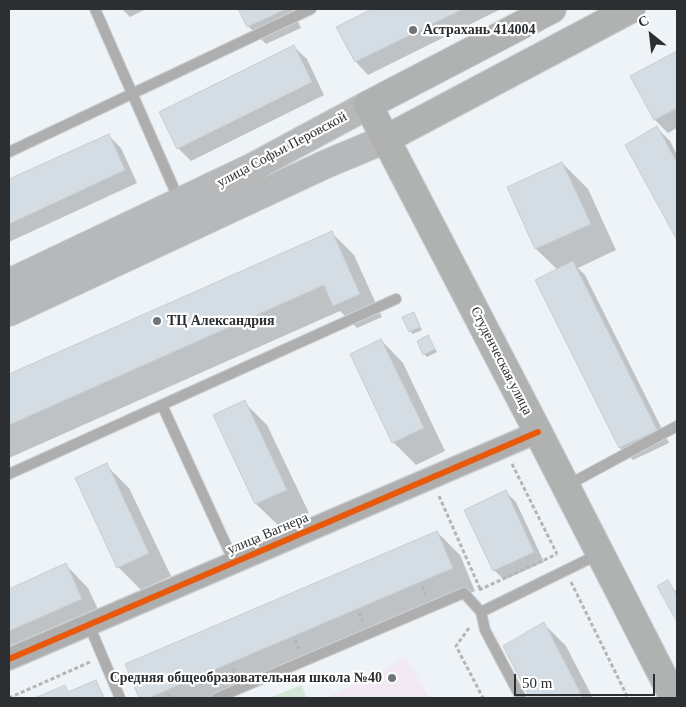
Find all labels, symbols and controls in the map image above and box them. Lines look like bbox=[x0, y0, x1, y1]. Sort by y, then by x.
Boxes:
north arrow bbox=[626, 10, 676, 60]
text: С bbox=[635, 12, 652, 30]
place label: Астрахань 414004 bbox=[423, 22, 536, 38]
marker: Астрахань 414004 bbox=[407, 24, 419, 36]
street label: улица Софьи Перовской bbox=[214, 109, 350, 191]
street label: Студенческая улица bbox=[466, 304, 536, 418]
place label: ТЦ Александрия bbox=[167, 313, 275, 329]
marker: ТЦ Александрия bbox=[151, 315, 163, 327]
street label: улица Вагнера bbox=[225, 509, 311, 559]
scale bar bbox=[516, 664, 657, 696]
place label: Средняя общеобразовательная школа №40 bbox=[110, 670, 382, 686]
marker: Средняя общеобразовательная школа №40 bbox=[386, 672, 398, 684]
text: 50 m bbox=[522, 675, 552, 691]

